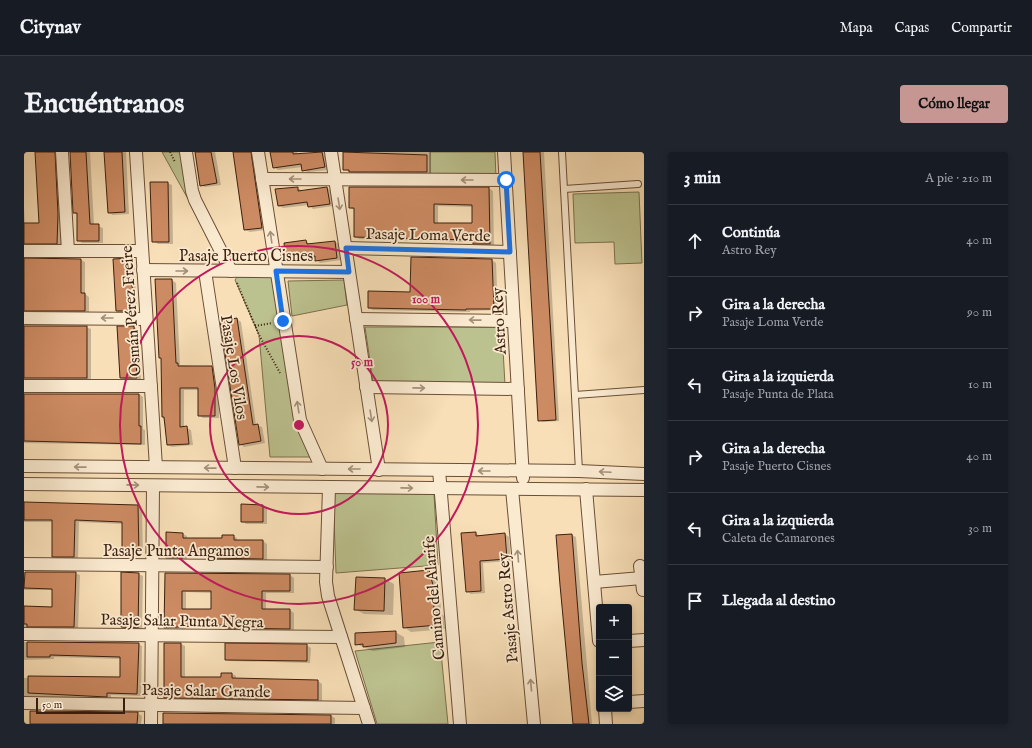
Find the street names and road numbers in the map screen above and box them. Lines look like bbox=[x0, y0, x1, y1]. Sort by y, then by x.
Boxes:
street label: Pasaje Loma Verde bbox=[365, 225, 491, 247]
street label: Osmán Pérez Freire bbox=[117, 245, 147, 377]
street label: Pasaje Puerto Cisnes bbox=[179, 247, 314, 267]
street label: Astro Rey bbox=[488, 287, 512, 356]
street label: Pasaje Los Vilos bbox=[215, 314, 251, 421]
street label: Camino del Alarife bbox=[420, 535, 450, 661]
street label: Pasaje Punta Angamos bbox=[103, 542, 250, 562]
street label: Pasaje Astro Rey bbox=[494, 552, 524, 664]
street label: Pasaje Salar Punta Negra bbox=[100, 611, 264, 633]
street label: Pasaje Salar Grande bbox=[141, 681, 271, 703]

